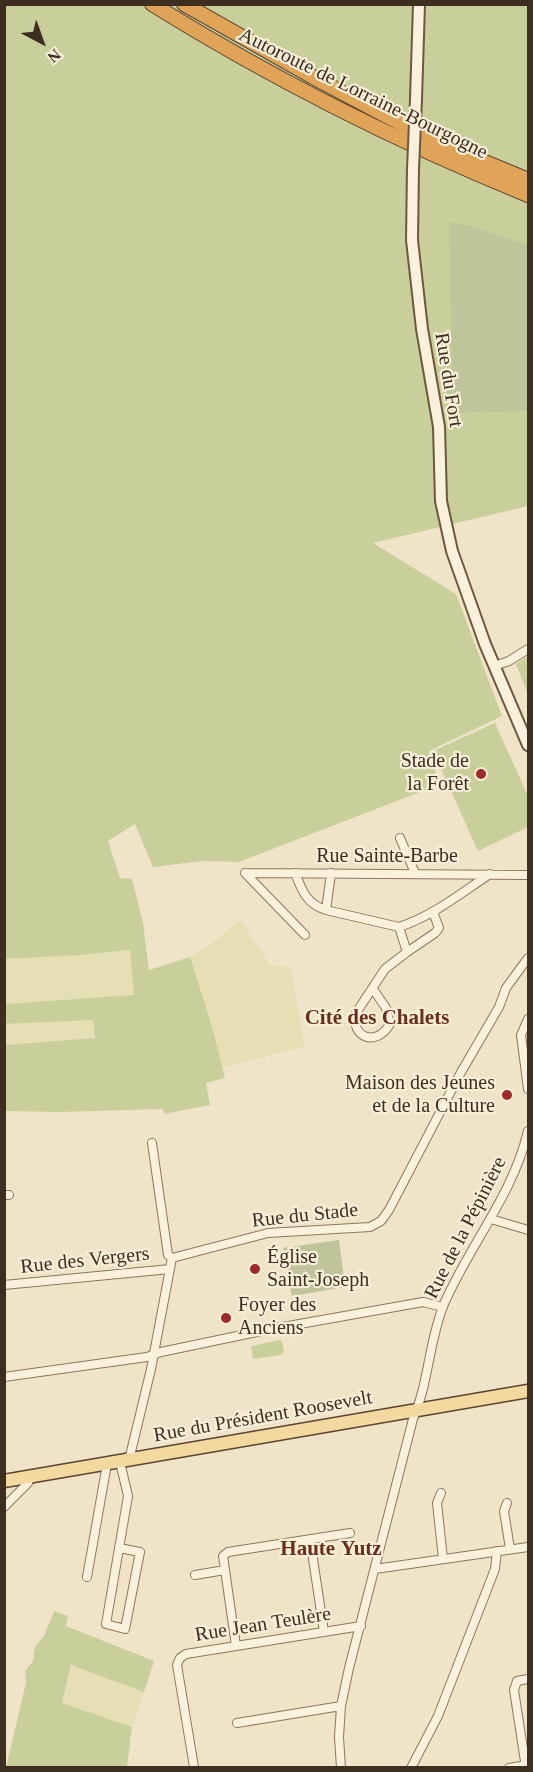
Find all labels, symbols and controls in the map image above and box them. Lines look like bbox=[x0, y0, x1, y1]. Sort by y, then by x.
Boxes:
north arrow bbox=[12, 12, 72, 72]
street label: Autoroute de Lorraine-Bourgogne bbox=[235, 23, 491, 165]
text: N bbox=[44, 46, 64, 66]
street label: Rue du Fort bbox=[429, 331, 467, 429]
place label: Stade de la Forêt bbox=[401, 750, 469, 797]
marker: Stade de la Forêt bbox=[474, 767, 488, 781]
street label: Rue Sainte-Barbe bbox=[316, 845, 458, 869]
district label: Cité des Chalets bbox=[305, 1006, 449, 1032]
place label: Maison des Jeunes et de la Culture bbox=[345, 1072, 495, 1119]
marker: Maison des Jeunes et de la Culture bbox=[500, 1088, 514, 1102]
street label: Rue de la Pépinière bbox=[420, 1153, 512, 1303]
street label: Rue du Stade bbox=[251, 1198, 359, 1234]
street label: Rue des Vergers bbox=[19, 1242, 151, 1280]
place label: Église Saint-Joseph bbox=[267, 1246, 369, 1293]
marker: Église Saint-Joseph bbox=[248, 1262, 262, 1276]
place label: Foyer des Anciens bbox=[238, 1294, 316, 1341]
marker: Foyer des Anciens bbox=[219, 1311, 233, 1325]
street label: Rue du Président Roosevelt bbox=[152, 1386, 374, 1448]
district label: Haute Yutz bbox=[280, 1537, 382, 1563]
street label: Rue Jean Teulère bbox=[193, 1602, 333, 1648]

